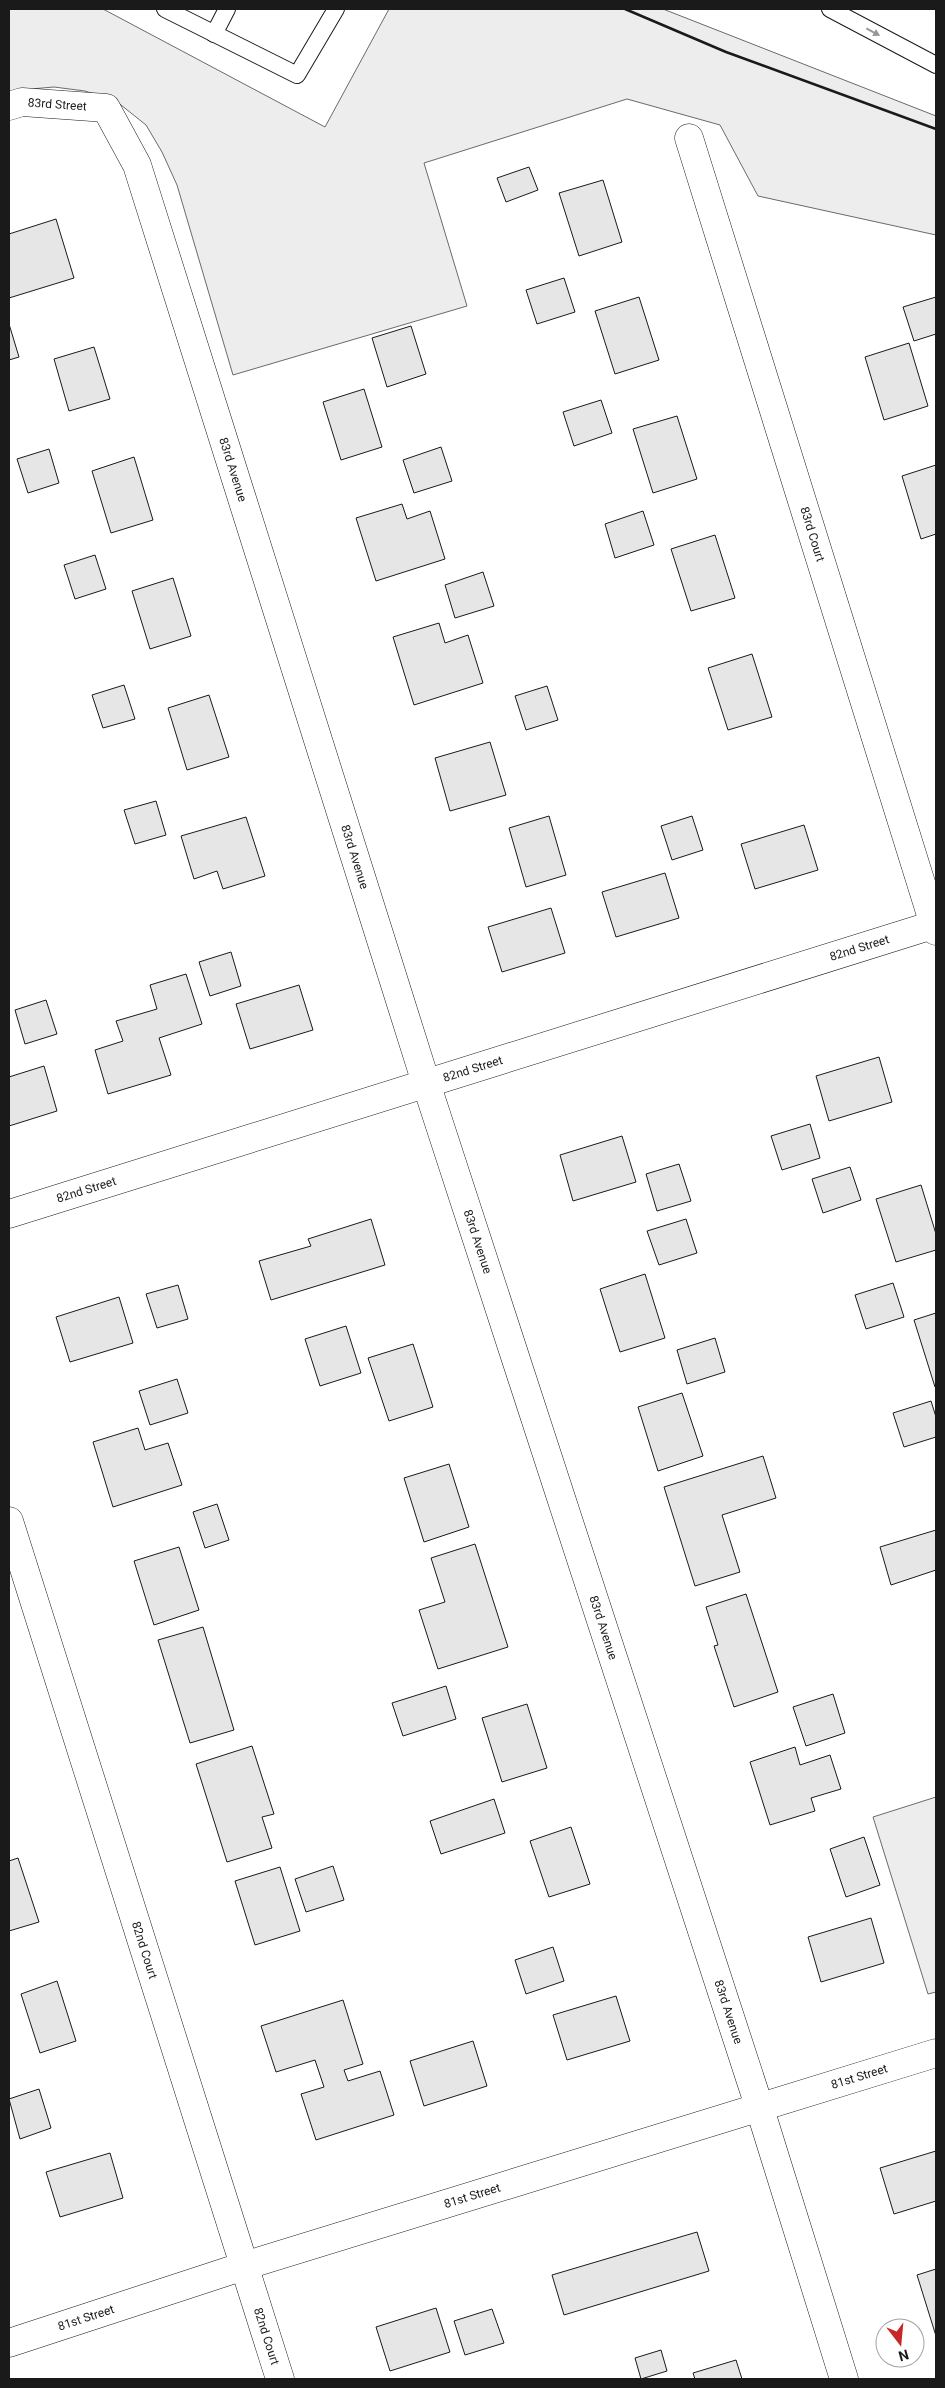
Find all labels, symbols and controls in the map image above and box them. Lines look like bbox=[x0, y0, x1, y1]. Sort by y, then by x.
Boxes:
one-way arrow bbox=[866, 28, 881, 36]
street label: 83rd Street bbox=[27, 95, 87, 114]
street label: 83rd Avenue bbox=[216, 436, 250, 503]
street label: 83rd Court bbox=[797, 505, 828, 563]
street label: 83rd Avenue bbox=[338, 823, 371, 891]
street label: 82nd Street bbox=[828, 932, 891, 964]
street label: 82nd Street bbox=[441, 1053, 504, 1085]
street label: 82nd Street bbox=[55, 1174, 118, 1206]
street label: 83rd Avenue bbox=[461, 1208, 495, 1275]
street label: 83rd Avenue bbox=[586, 1594, 620, 1662]
street label: 82nd Court bbox=[129, 1920, 160, 1981]
street label: 83rd Avenue bbox=[711, 1978, 745, 2046]
street label: 81st Street bbox=[829, 2061, 889, 2092]
street label: 81st Street bbox=[442, 2180, 502, 2211]
street label: 81st Street bbox=[56, 2302, 116, 2334]
street label: 82nd Court bbox=[251, 2306, 282, 2367]
north arrow bbox=[875, 2318, 925, 2368]
text: N bbox=[897, 2346, 911, 2365]

